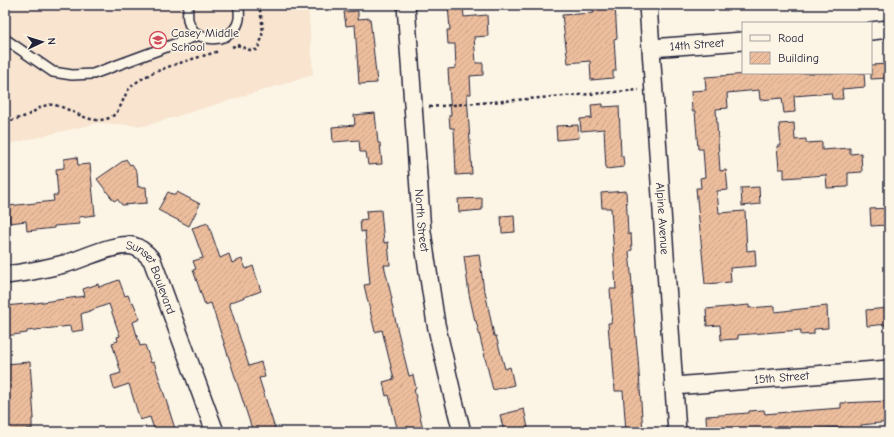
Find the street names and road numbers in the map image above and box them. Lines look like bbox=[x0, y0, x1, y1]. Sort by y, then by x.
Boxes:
street label: 14th Street bbox=[669, 35, 725, 54]
street label: Alpine Avenue bbox=[653, 182, 672, 255]
street label: North Street bbox=[412, 189, 432, 253]
street label: Sunset Boulevard bbox=[126, 238, 178, 316]
street label: 15th Street bbox=[754, 368, 810, 387]

